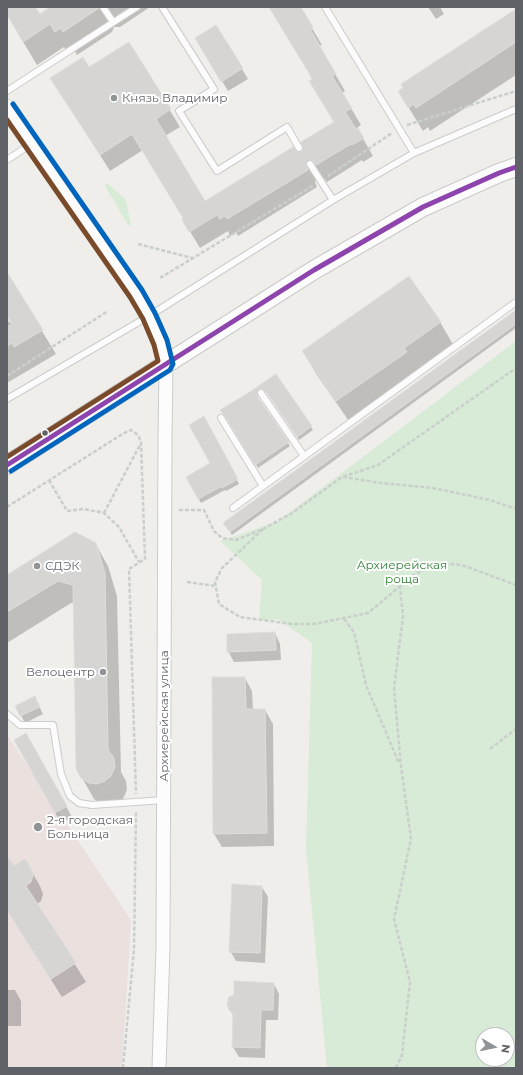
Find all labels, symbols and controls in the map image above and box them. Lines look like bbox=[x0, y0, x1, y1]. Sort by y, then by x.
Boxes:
place label: Князь Владимир bbox=[122, 91, 228, 105]
marker: Князь Владимир bbox=[109, 93, 119, 103]
unlabelled marker bbox=[40, 428, 50, 438]
park label: Архиерейская роща bbox=[357, 558, 447, 586]
place label: СДЭК bbox=[45, 559, 80, 573]
marker: СДЭК bbox=[32, 561, 42, 571]
street label: Архиерейская улица bbox=[157, 650, 171, 782]
place label: Велоцентр bbox=[26, 665, 95, 679]
marker: Велоцентр bbox=[98, 667, 108, 677]
place label: 2-я городская Больница bbox=[47, 813, 133, 841]
marker: 2-я городская Больница bbox=[32, 821, 44, 833]
north arrow bbox=[475, 1027, 515, 1067]
text: N bbox=[498, 1043, 513, 1054]

